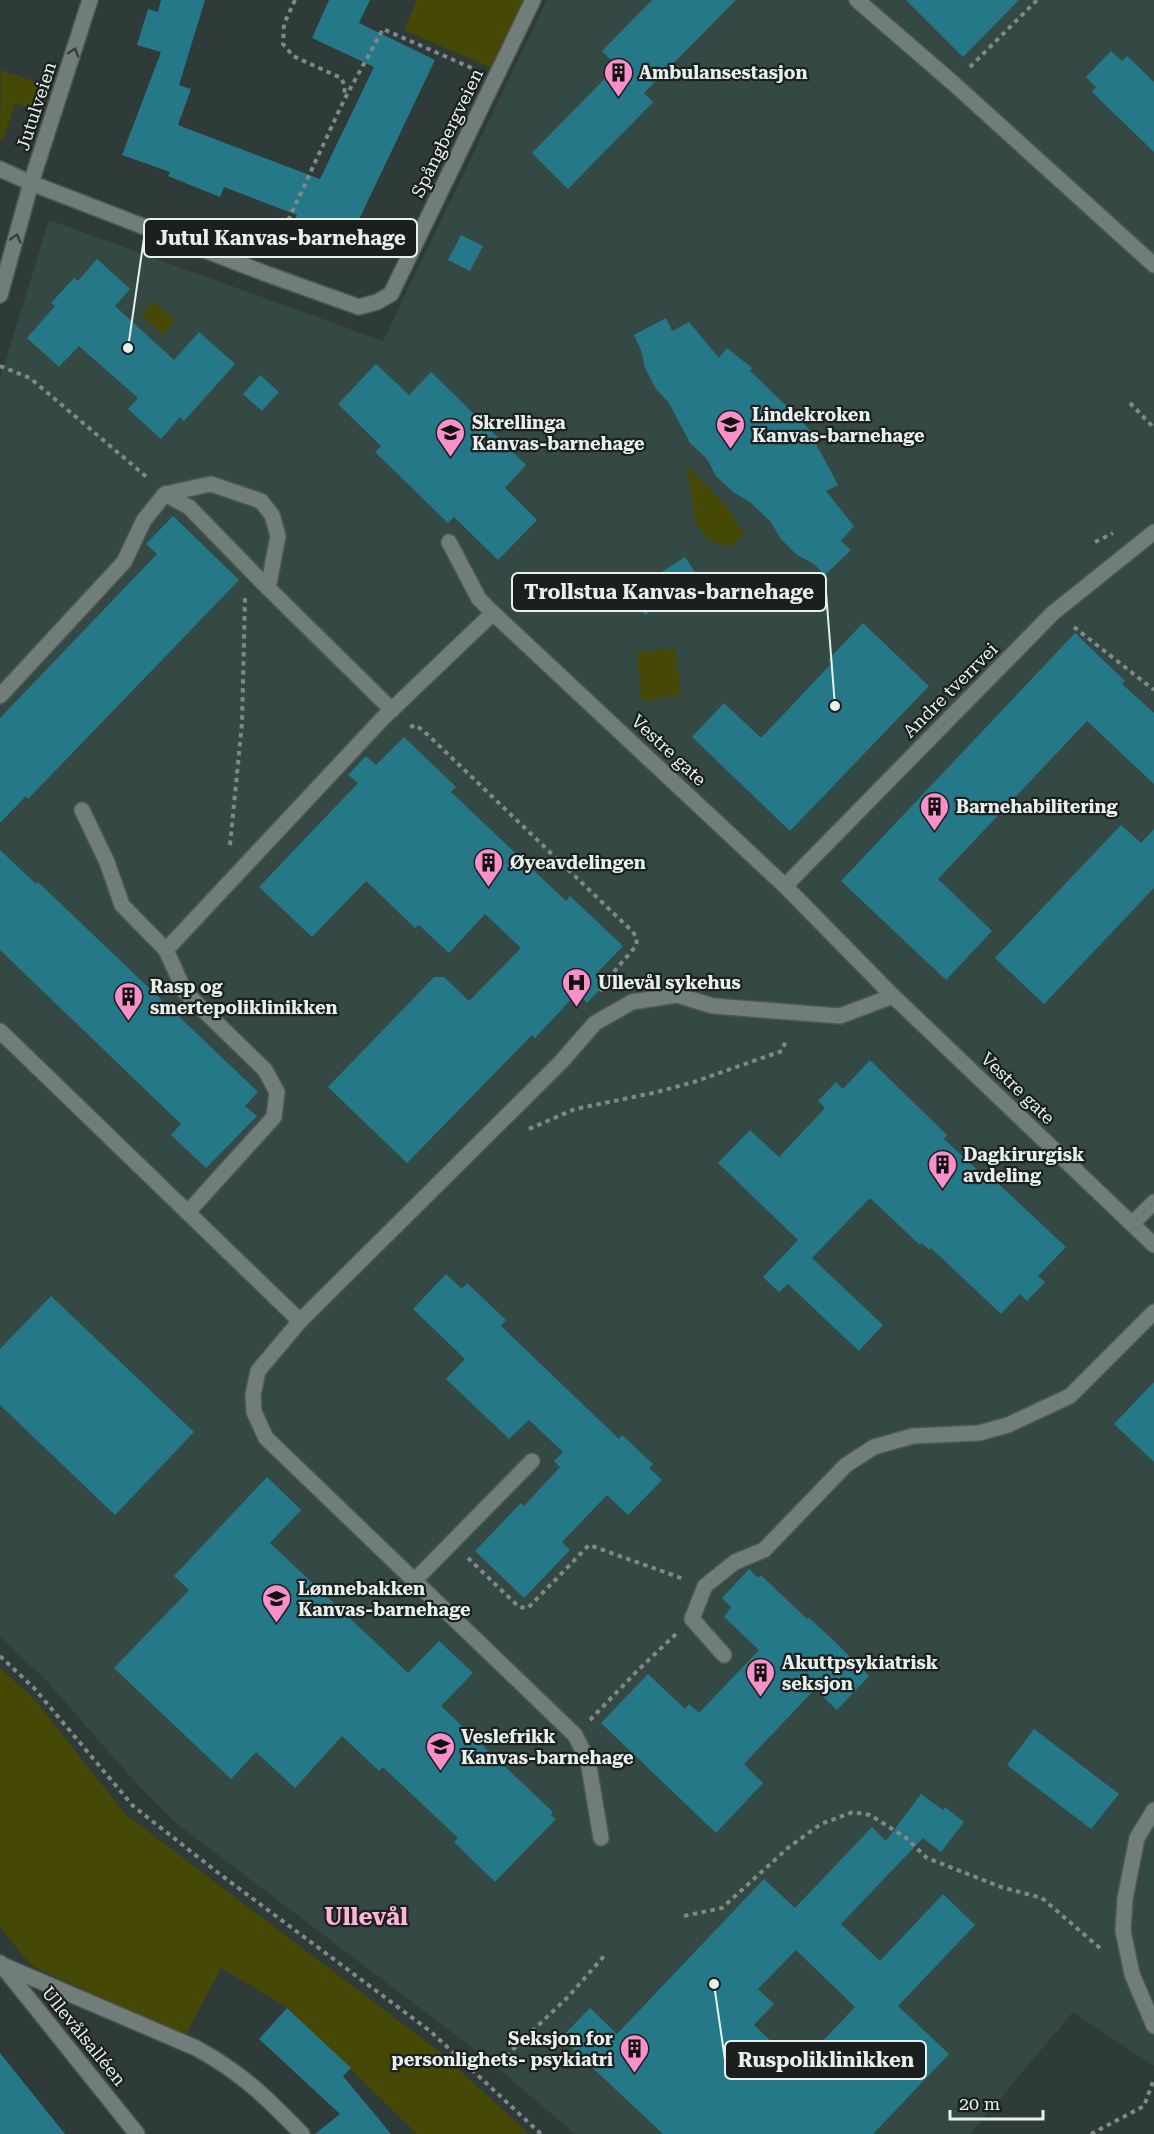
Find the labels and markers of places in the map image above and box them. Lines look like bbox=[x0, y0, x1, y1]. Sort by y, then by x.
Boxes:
building icon: Ambulansestasjon bbox=[602, 56, 634, 98]
place label: Ambulansestasjon bbox=[639, 62, 807, 83]
callout: Jutul Kanvas-barnehage bbox=[144, 219, 417, 257]
place label: Lindekroken Kanvas-barnehage bbox=[752, 404, 925, 446]
school or university icon: Lindekroken Kanvas-barnehage bbox=[715, 408, 747, 450]
place label: Skrellinga Kanvas-barnehage bbox=[472, 412, 645, 454]
school or university icon: Skrellinga Kanvas-barnehage bbox=[435, 416, 467, 458]
callout: Trollstua Kanvas-barnehage bbox=[512, 573, 826, 611]
building icon: Barnehabilitering bbox=[919, 790, 951, 832]
place label: Barnehabilitering bbox=[956, 796, 1119, 817]
building icon: Øyeavdelingen bbox=[473, 846, 505, 888]
place label: Øyeavdelingen bbox=[509, 852, 646, 873]
hospital icon: Ullevål sykehus bbox=[561, 966, 593, 1008]
place label: Ullevål sykehus bbox=[598, 972, 741, 993]
place label: Rasp og smertepoliklinikken bbox=[150, 976, 338, 1018]
building icon: Rasp og smertepoliklinikken bbox=[113, 980, 145, 1022]
place label: Dagkirurgisk avdeling bbox=[963, 1144, 1085, 1186]
building icon: Dagkirurgisk avdeling bbox=[926, 1148, 958, 1190]
place label: Lønnebakken Kanvas-barnehage bbox=[298, 1578, 471, 1620]
school or university icon: Lønnebakken Kanvas-barnehage bbox=[261, 1582, 293, 1624]
place label: Akuttpsykiatrisk seksjon bbox=[782, 1652, 939, 1694]
building icon: Akuttpsykiatrisk seksjon bbox=[745, 1656, 777, 1698]
place label: Veslefrikk Kanvas-barnehage bbox=[461, 1726, 634, 1768]
school or university icon: Veslefrikk Kanvas-barnehage bbox=[424, 1730, 456, 1772]
place label: Seksjon for personlighets- psykiatri bbox=[392, 2028, 613, 2070]
building icon: Seksjon for personlighets- psykiatri bbox=[618, 2032, 650, 2074]
callout: Ruspoliklinikken bbox=[725, 2041, 926, 2079]

